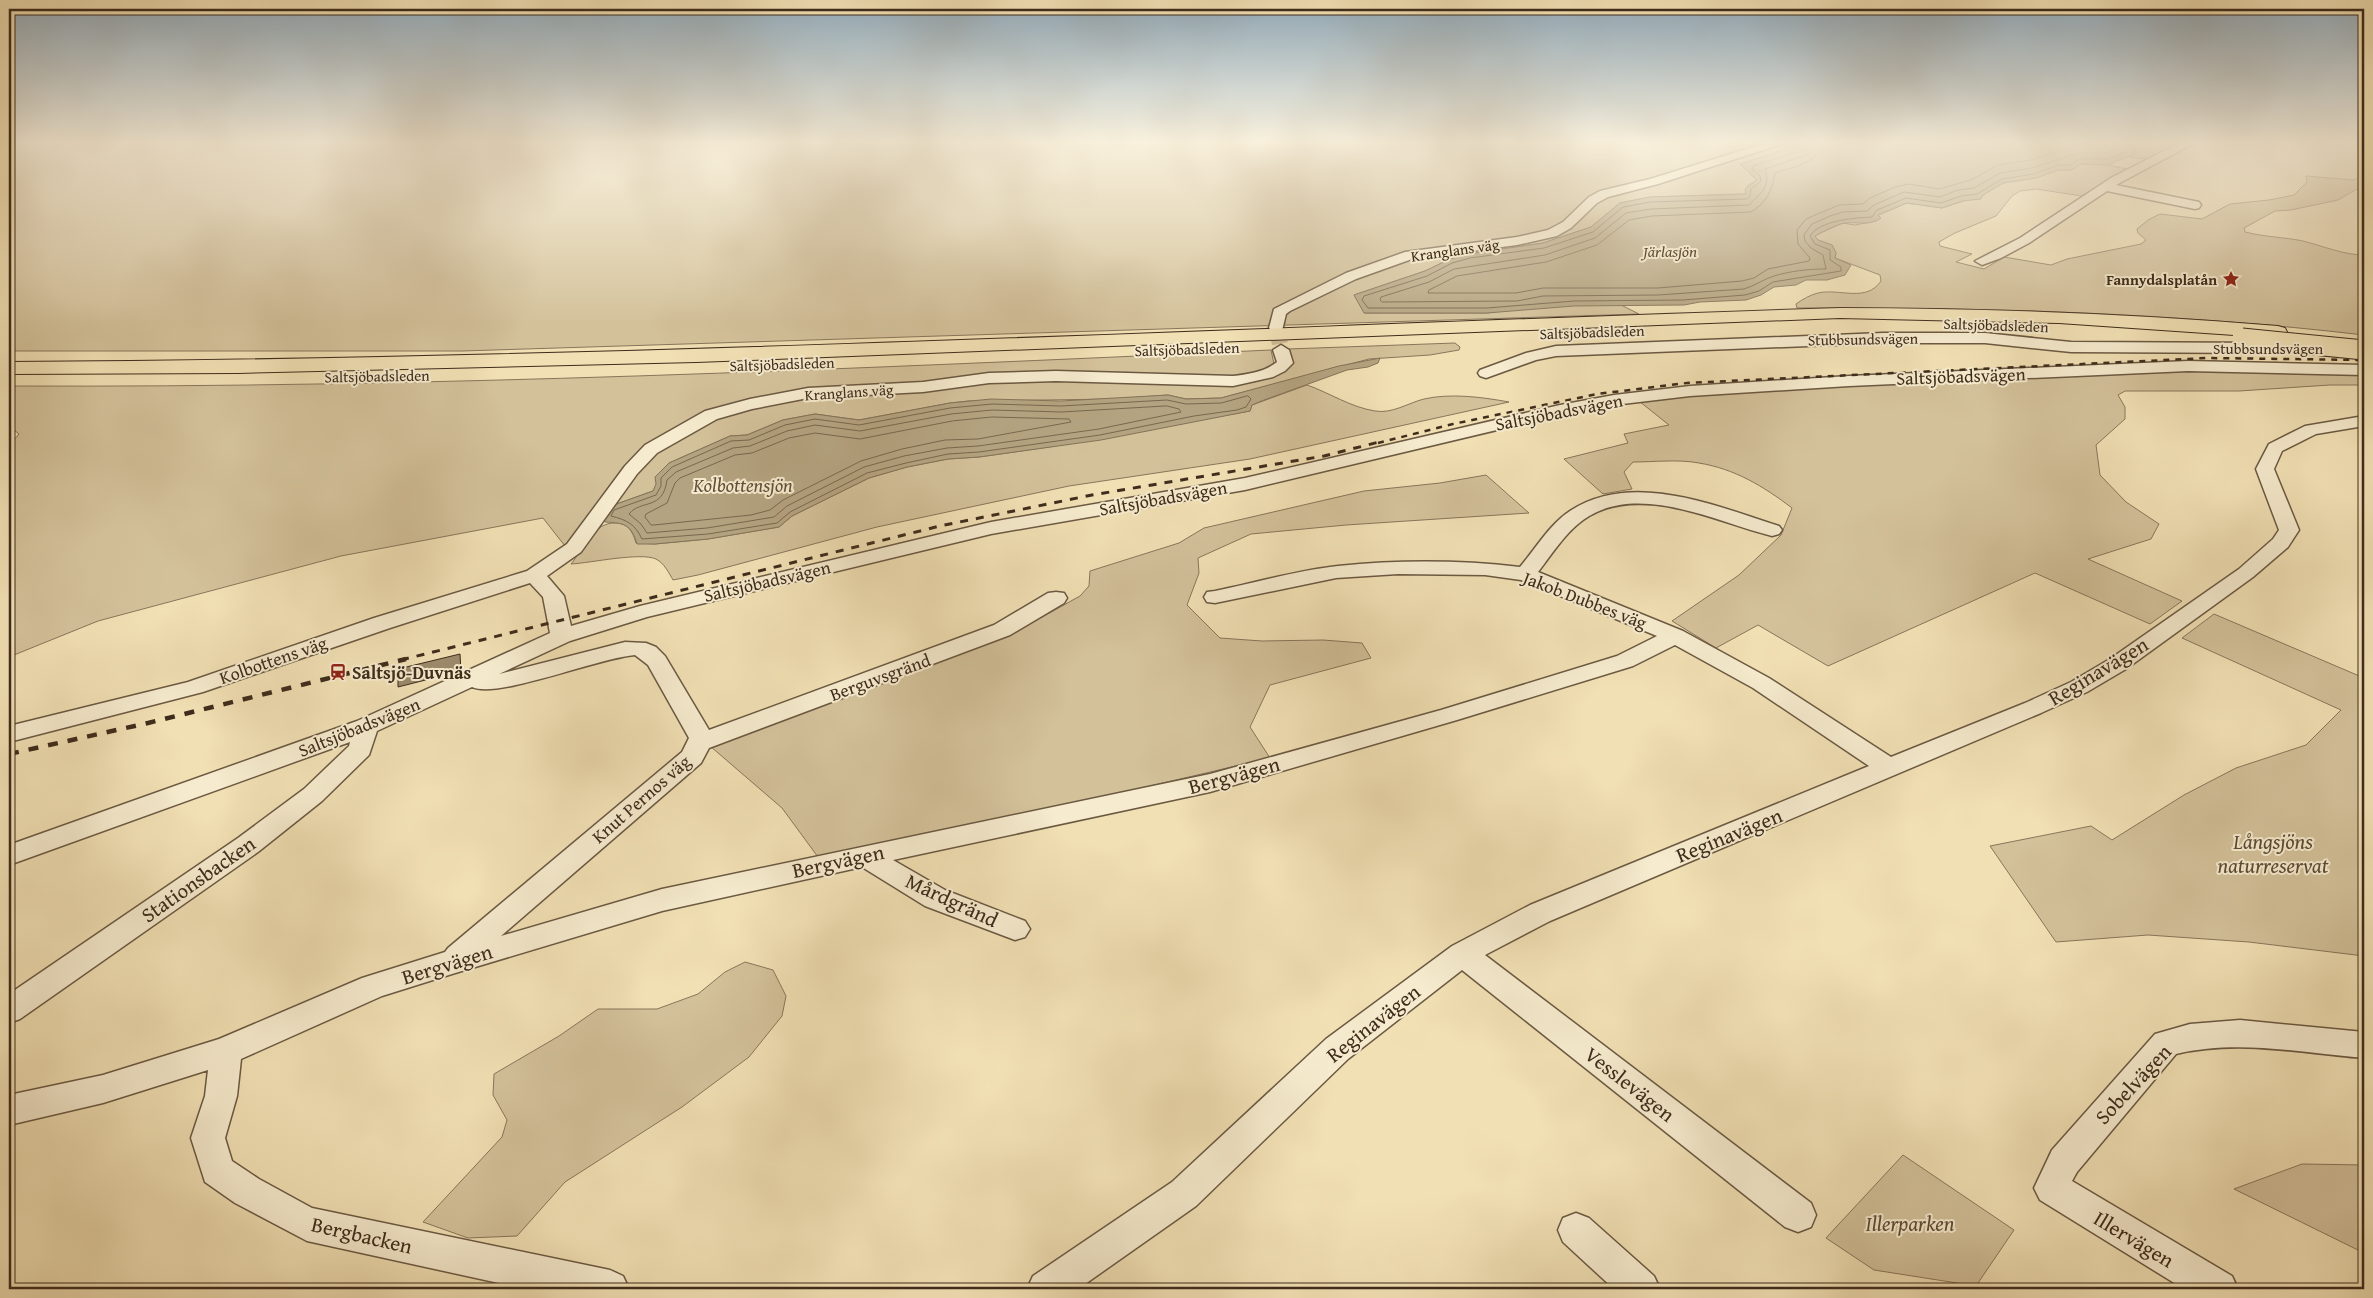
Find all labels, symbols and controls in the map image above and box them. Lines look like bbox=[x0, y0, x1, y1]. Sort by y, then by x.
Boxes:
street label: Kranglans väg bbox=[1410, 233, 1501, 267]
water label: Järlasjön bbox=[1640, 239, 1697, 263]
place label: Fannydalsplatån bbox=[2106, 269, 2217, 290]
place icon: Fannydalsplatån bbox=[2221, 269, 2241, 289]
street label: Saltsjöbadsleden bbox=[1943, 313, 2049, 337]
street label: Saltsjöbadsleden bbox=[1539, 320, 1645, 344]
street label: Stubbsundsvägen bbox=[1808, 328, 1919, 350]
street label: Saltsjöbadsleden bbox=[1134, 337, 1240, 361]
street label: Stubbsundsvägen bbox=[2213, 338, 2324, 359]
street label: Saltsjöbadsleden bbox=[729, 352, 835, 376]
street label: Saltsjöbadsvägen bbox=[1896, 360, 2026, 392]
street label: Saltsjöbadsleden bbox=[324, 365, 430, 387]
street label: Kranglans väg bbox=[804, 378, 895, 406]
street label: Saltsjöbadsvägen bbox=[1493, 386, 1625, 438]
water label: Kolbottensjön bbox=[692, 471, 793, 499]
street label: Saltsjöbadsvägen bbox=[1097, 473, 1229, 523]
street label: Saltsjöbadsvägen bbox=[701, 553, 833, 609]
street label: Jakob Dubbes väg bbox=[1517, 563, 1651, 636]
street label: Kolbottens väg bbox=[216, 629, 330, 691]
street label: Reginavägen bbox=[2042, 629, 2154, 713]
street label: Berguvsgränd bbox=[826, 646, 935, 708]
place label: Saltsjö-Duvnäs bbox=[352, 659, 471, 686]
station icon: Saltsjö-Duvnäs bbox=[328, 662, 348, 682]
street label: Saltsjöbadsvägen bbox=[294, 690, 424, 764]
street label: Knut Pernos väg bbox=[586, 748, 696, 850]
street label: Bergvägen bbox=[1185, 748, 1283, 802]
street label: Reginavägen bbox=[1671, 800, 1787, 870]
park label: Långsjöns naturreservat bbox=[2218, 826, 2329, 881]
street label: Stationsbacken bbox=[134, 828, 262, 930]
street label: Bergvägen bbox=[789, 836, 887, 886]
street label: Mårdgränd bbox=[901, 865, 1004, 935]
street label: Bergvägen bbox=[398, 935, 496, 992]
street label: Reginavägen bbox=[1319, 976, 1427, 1070]
street label: Sobelvägen bbox=[2088, 1037, 2179, 1131]
street label: Vesslevägen bbox=[1578, 1039, 1682, 1129]
street label: Illervägen bbox=[2088, 1203, 2180, 1275]
street label: Bergbacken bbox=[309, 1208, 416, 1262]
park label: Illerparken bbox=[1866, 1208, 1955, 1239]

